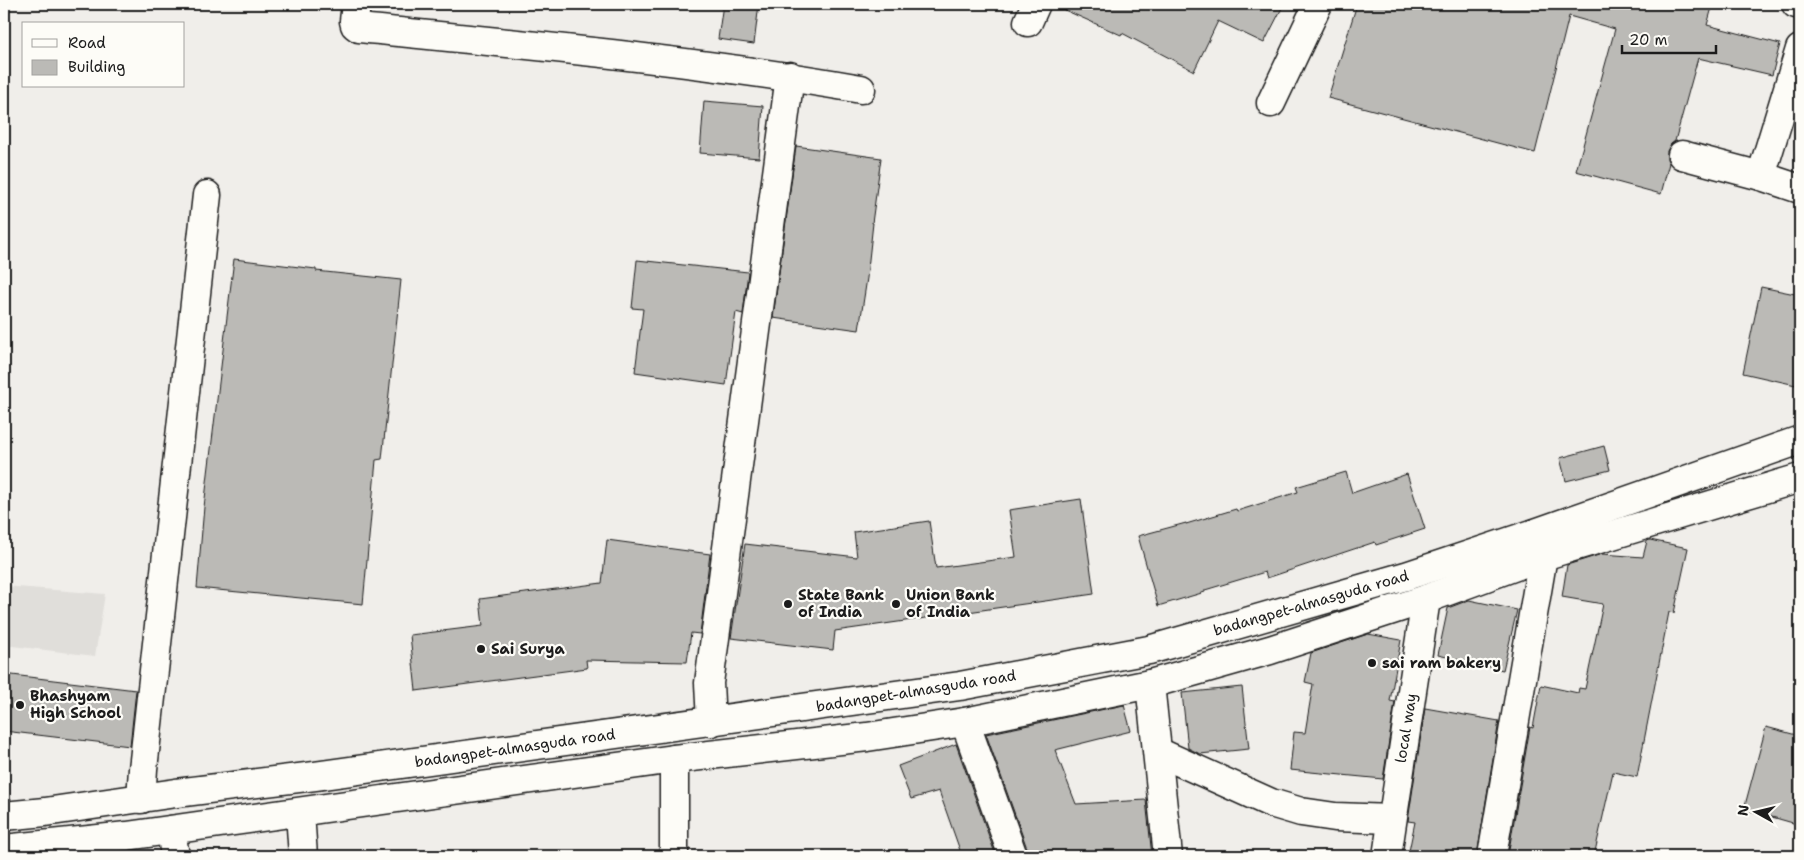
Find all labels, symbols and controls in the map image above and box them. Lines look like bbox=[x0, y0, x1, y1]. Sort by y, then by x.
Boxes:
legend bbox=[22, 22, 185, 88]
scale bar bbox=[1622, 22, 1715, 54]
text: 20 m bbox=[1629, 30, 1668, 50]
text: Road bbox=[68, 33, 106, 53]
text: Building bbox=[68, 57, 125, 77]
street label: badangpet-almasguda road bbox=[1211, 565, 1411, 640]
place label: State Bank of India bbox=[798, 585, 885, 622]
place label: Union Bank of India bbox=[906, 585, 995, 622]
marker: State Bank of India bbox=[782, 598, 794, 610]
marker: Union Bank of India bbox=[890, 598, 902, 610]
place label: Sai Surya bbox=[491, 639, 565, 659]
marker: Sai Surya bbox=[475, 643, 487, 655]
place label: sai ram bakery bbox=[1382, 653, 1501, 673]
marker: sai ram bakery bbox=[1366, 657, 1378, 669]
street label: badangpet-almasguda road bbox=[815, 665, 1018, 717]
place label: Bhashyam High School bbox=[30, 686, 121, 723]
street label: local way bbox=[1391, 692, 1421, 764]
marker: Bhashyam High School bbox=[14, 699, 26, 711]
street label: badangpet-almasguda road bbox=[413, 724, 617, 772]
north arrow bbox=[1732, 788, 1782, 838]
text: N bbox=[1733, 803, 1753, 817]

